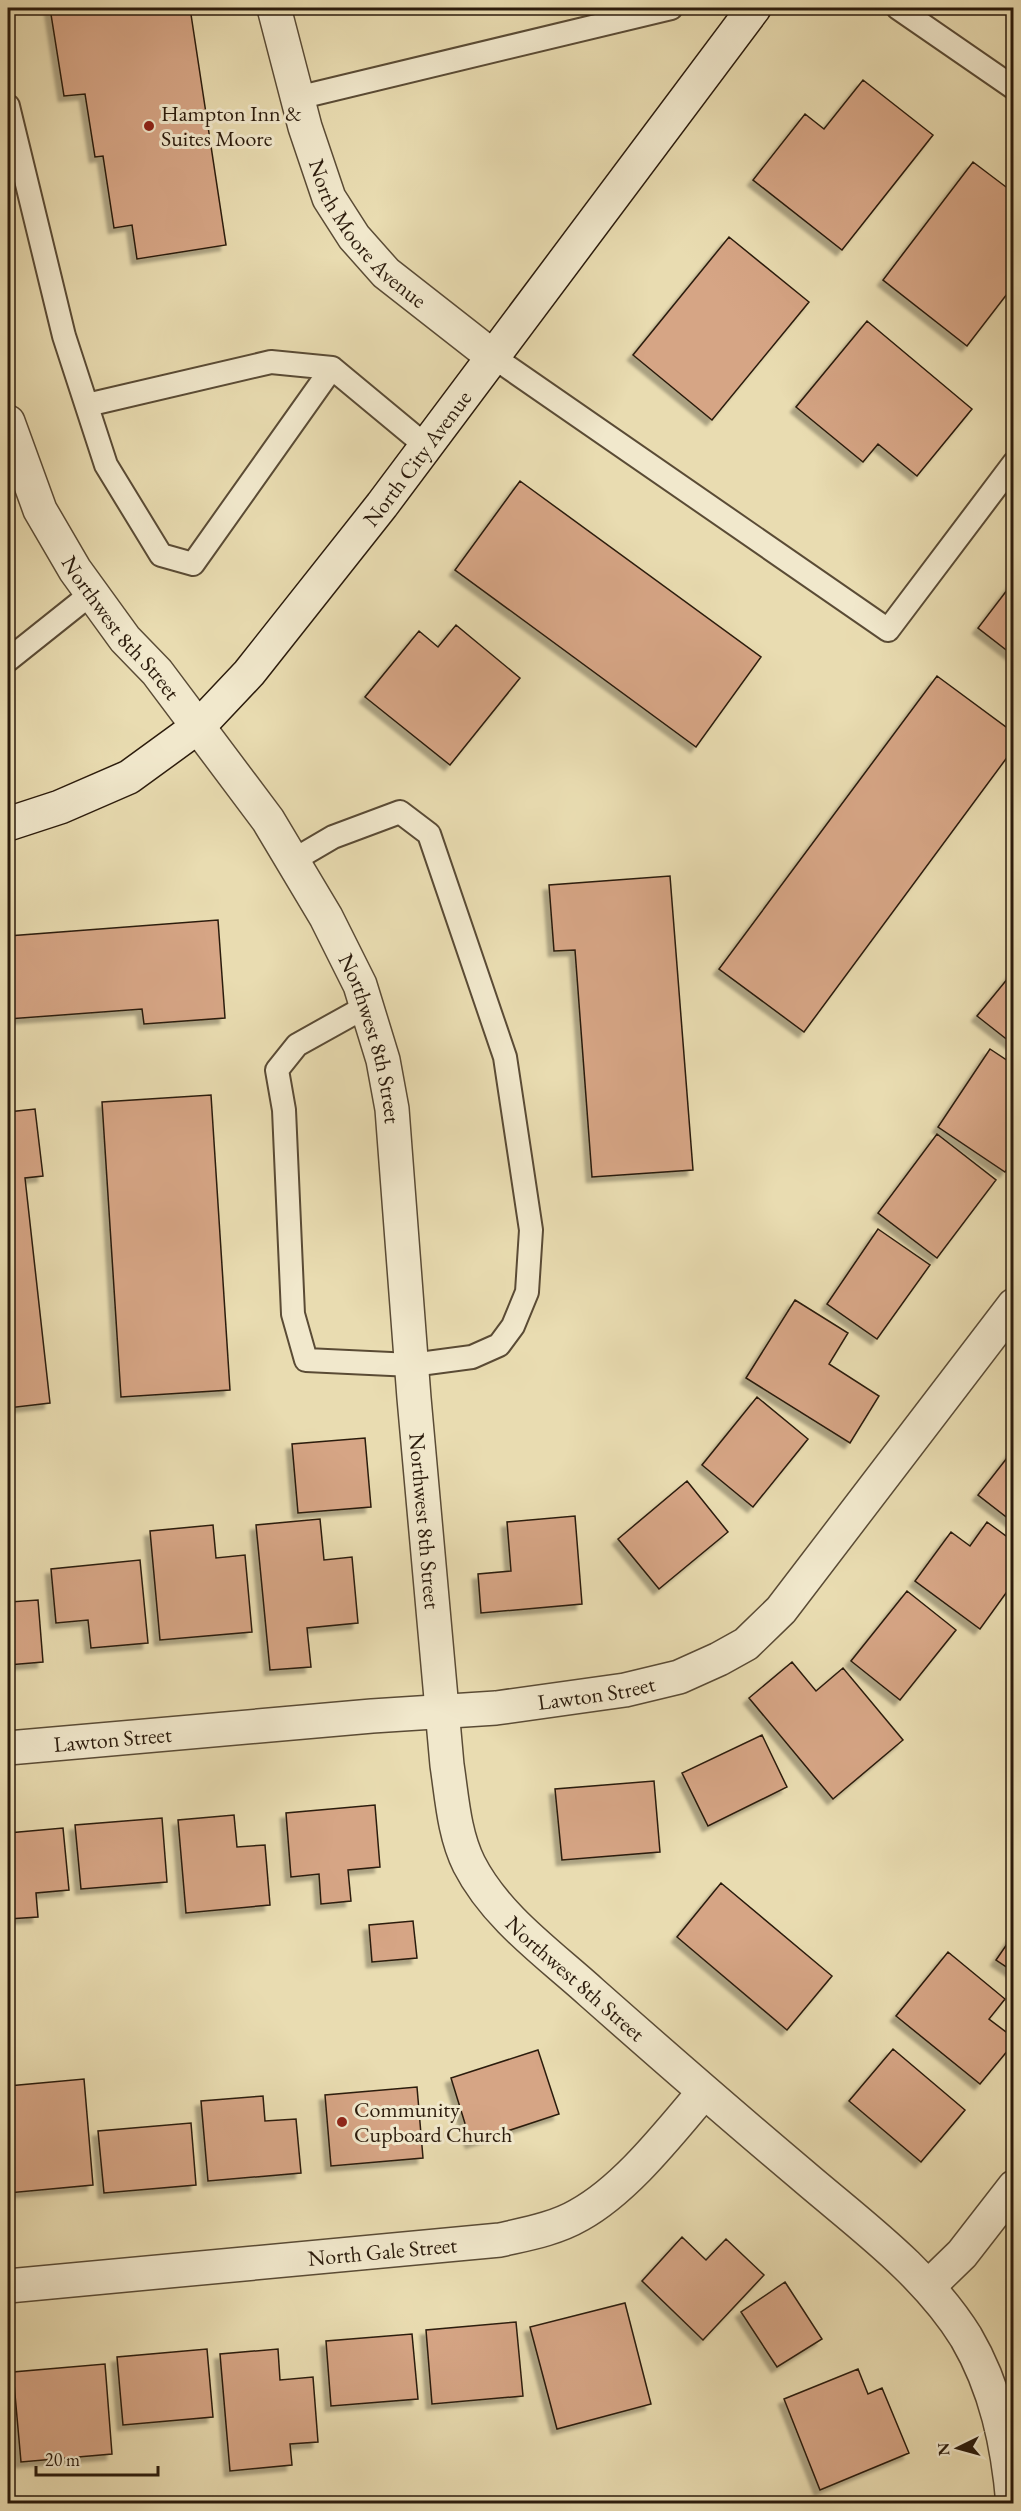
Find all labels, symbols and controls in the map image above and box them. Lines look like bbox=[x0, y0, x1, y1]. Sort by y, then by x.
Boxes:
place label: Hampton Inn & Suites Moore bbox=[161, 99, 302, 153]
marker: Hampton Inn & Suites Moore bbox=[142, 119, 156, 133]
street label: North Moore Avenue bbox=[302, 155, 433, 315]
street label: North City Avenue bbox=[356, 384, 478, 533]
street label: Northwest 8th Street bbox=[55, 551, 187, 706]
street label: Northwest 8th Street bbox=[332, 949, 407, 1125]
street label: Northwest 8th Street bbox=[402, 1432, 447, 1610]
street label: Lawton Street bbox=[536, 1669, 658, 1717]
street label: Lawton Street bbox=[52, 1720, 173, 1759]
street label: Northwest 8th Street bbox=[499, 1909, 651, 2048]
place label: Community Cupboard Church bbox=[354, 2095, 512, 2149]
marker: Community Cupboard Church bbox=[335, 2115, 349, 2129]
street label: North Gale Street bbox=[306, 2230, 458, 2273]
north arrow bbox=[928, 2418, 988, 2478]
scale bar bbox=[36, 2439, 158, 2477]
text: N bbox=[933, 2442, 955, 2457]
text: 20 m bbox=[45, 2448, 80, 2471]

